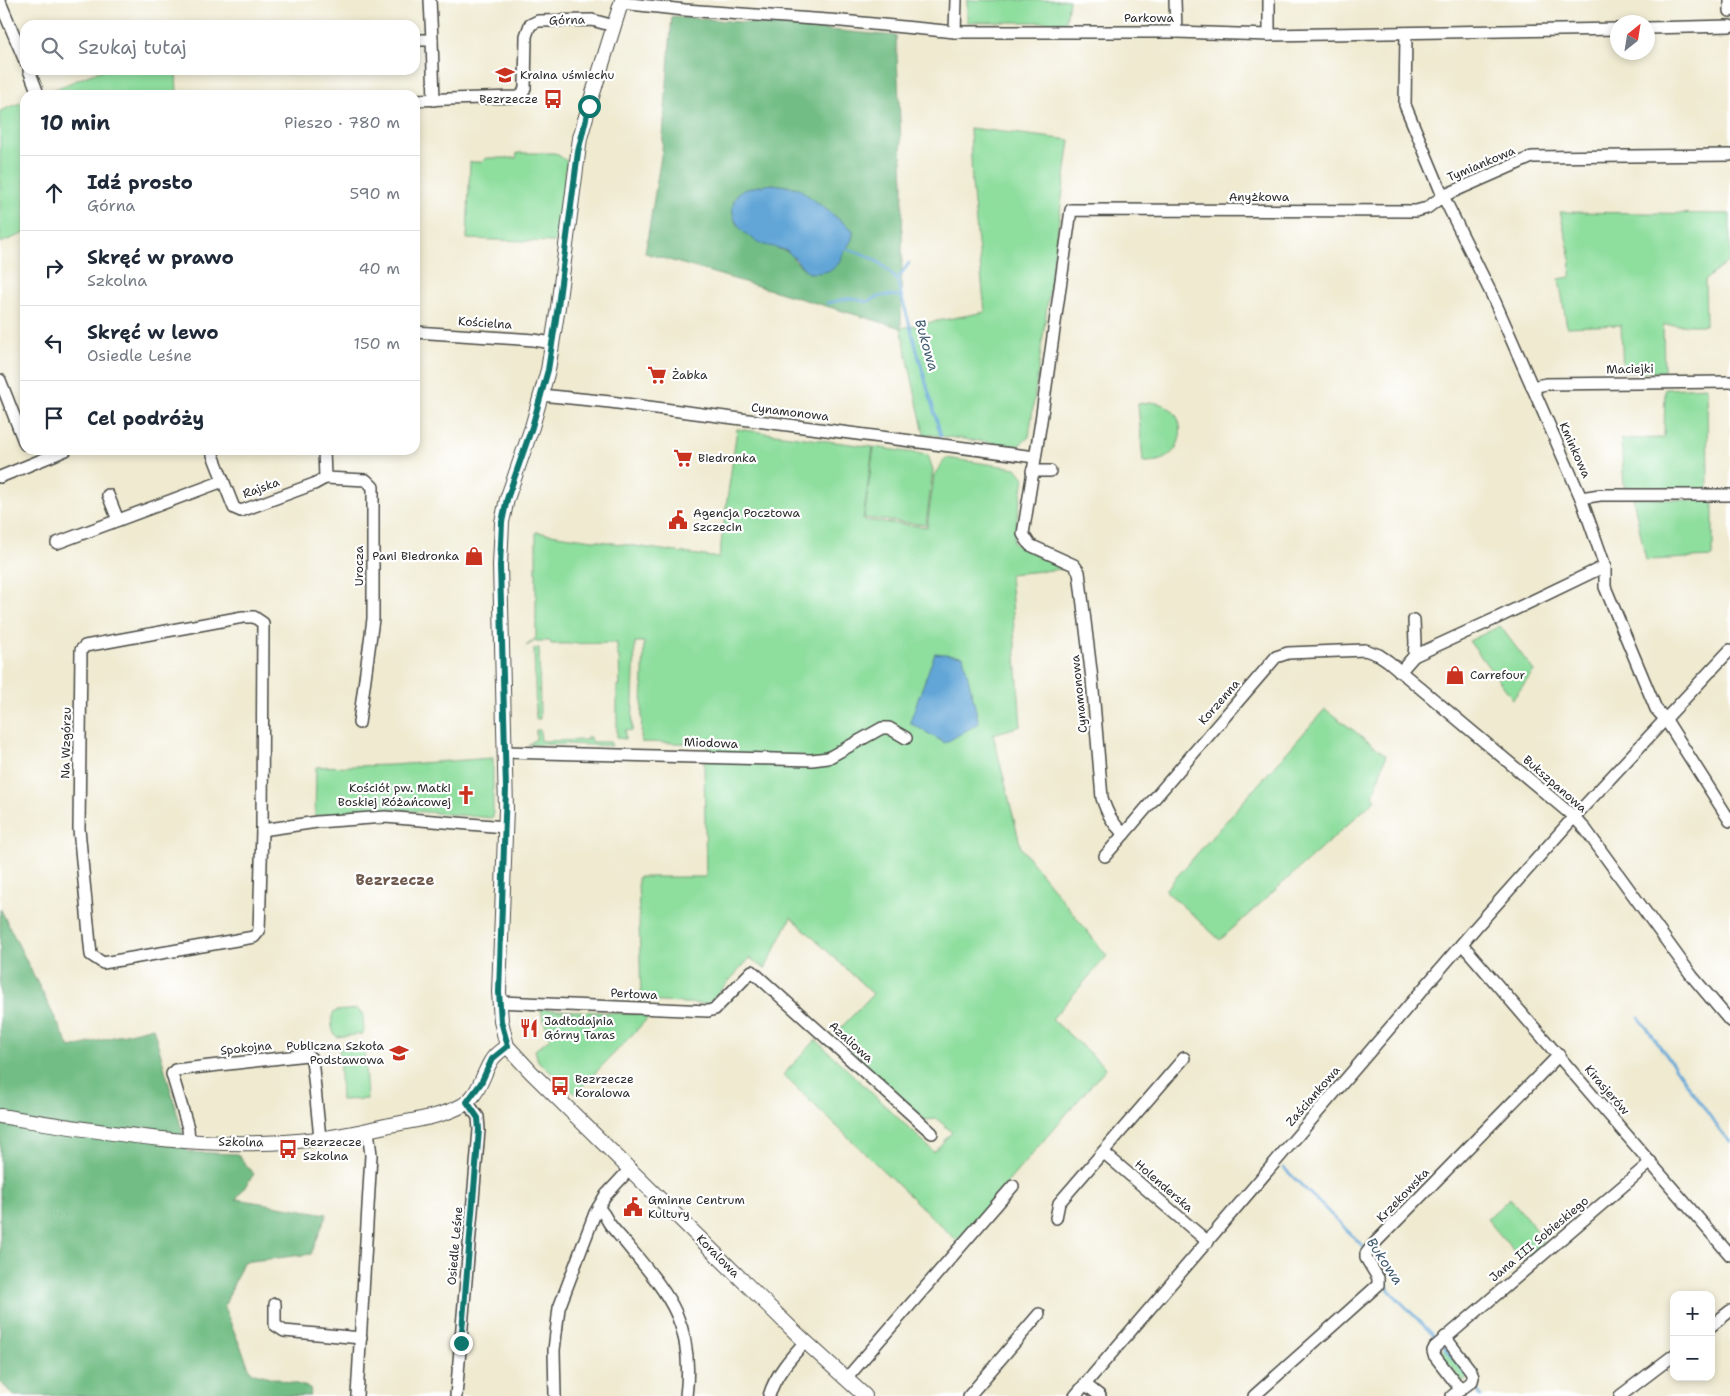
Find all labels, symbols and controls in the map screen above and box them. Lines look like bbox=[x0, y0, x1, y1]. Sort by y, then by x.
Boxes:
street label: Parkowa bbox=[1124, 10, 1175, 26]
street label: Górna bbox=[549, 11, 586, 29]
north arrow bbox=[1610, 15, 1655, 60]
search box bbox=[20, 20, 420, 75]
icon: search bbox=[38, 34, 66, 62]
text: Szukaj tutaj bbox=[78, 35, 187, 60]
school or university icon: Kraina uśmiechu bbox=[494, 64, 516, 86]
place label: Kraina uśmiechu bbox=[520, 67, 614, 83]
bus stop icon: Bezrzecze bbox=[542, 88, 564, 110]
place label: Bezrzecze bbox=[479, 91, 538, 107]
route start bbox=[578, 95, 601, 118]
text: 10 min bbox=[40, 109, 110, 137]
text: Pieszo · 780 m bbox=[284, 112, 400, 133]
street label: Tymiankowa bbox=[1445, 142, 1518, 186]
text: Idź prosto bbox=[87, 170, 193, 195]
icon: ahead bbox=[40, 179, 68, 207]
text: 590 m bbox=[350, 183, 400, 204]
street label: Anyżkowa bbox=[1229, 189, 1290, 205]
text: Górna bbox=[87, 195, 135, 216]
text: Skręć w prawo bbox=[87, 245, 234, 270]
icon: right bbox=[40, 254, 68, 282]
text: 40 m bbox=[358, 258, 400, 279]
text: Szkolna bbox=[87, 270, 147, 291]
street label: Kościelna bbox=[457, 313, 513, 333]
water label: Bukowa bbox=[911, 317, 943, 373]
text: Skręć w lewo bbox=[87, 320, 219, 345]
icon: left bbox=[40, 329, 68, 357]
text: 150 m bbox=[353, 333, 400, 354]
text: Osiedle Leśne bbox=[87, 345, 192, 366]
street label: Maciejki bbox=[1606, 361, 1654, 377]
supermarket icon: Żabka bbox=[646, 364, 668, 386]
place label: Żabka bbox=[672, 367, 708, 383]
street label: Cynamonowa bbox=[750, 399, 830, 425]
icon: arrive bbox=[40, 404, 68, 432]
text: Cel podróży bbox=[87, 406, 204, 431]
street label: Kminkowa bbox=[1556, 420, 1595, 481]
supermarket icon: Biedronka bbox=[672, 447, 694, 469]
place label: Biedronka bbox=[698, 450, 757, 466]
street label: Rajska bbox=[240, 474, 282, 502]
place label: Agencja Pocztowa Szczecin bbox=[693, 505, 800, 535]
public building icon: Agencja Pocztowa Szczecin bbox=[667, 509, 689, 531]
street label: Urocza bbox=[351, 545, 367, 586]
shop icon: Pani Biedronka bbox=[463, 545, 485, 567]
place label: Pani Biedronka bbox=[372, 548, 460, 564]
street label: Cynamonowa bbox=[1067, 654, 1091, 734]
shop icon: Carrefour bbox=[1444, 664, 1466, 686]
place label: Carrefour bbox=[1470, 667, 1526, 683]
street label: Korzenna bbox=[1195, 675, 1244, 728]
street label: Na Wzgórzu bbox=[57, 707, 75, 779]
street label: Miodowa bbox=[684, 734, 739, 752]
street label: Bukszpanowa bbox=[1520, 752, 1591, 817]
place label: Kościół pw. Matki Boskiej Różańcowej bbox=[338, 780, 451, 810]
church icon: Kościół pw. Matki Boskiej Różańcowej bbox=[455, 784, 477, 806]
district label: Bezrzecze bbox=[356, 870, 434, 890]
street label: Perłowa bbox=[610, 985, 659, 1003]
place label: Jadłodajnia Górny Taras bbox=[544, 1013, 615, 1043]
restaurant icon: Jadłodajnia Górny Taras bbox=[518, 1017, 540, 1039]
street label: Azaliowa bbox=[825, 1018, 877, 1066]
street label: Spokojna bbox=[219, 1037, 273, 1059]
place label: Publiczna Szkoła Podstawowa bbox=[286, 1038, 385, 1068]
school or university icon: Publiczna Szkoła Podstawowa bbox=[388, 1042, 410, 1064]
street label: Zaściankowa bbox=[1282, 1062, 1344, 1130]
street label: Kirasjerów bbox=[1581, 1062, 1633, 1119]
place label: Bezrzecze Koralowa bbox=[575, 1071, 634, 1101]
bus stop icon: Bezrzecze Koralowa bbox=[549, 1075, 571, 1097]
street label: Szkolna bbox=[218, 1134, 264, 1150]
place label: Bezrzecze Szkolna bbox=[303, 1134, 362, 1164]
bus stop icon: Bezrzecze Szkolna bbox=[277, 1138, 299, 1160]
street label: Holenderska bbox=[1131, 1156, 1197, 1216]
street label: Krzekowska bbox=[1373, 1164, 1433, 1226]
place label: Gminne Centrum Kultury bbox=[648, 1192, 745, 1222]
street label: Jana III Sobieskiego bbox=[1486, 1193, 1592, 1285]
public building icon: Gminne Centrum Kultury bbox=[622, 1196, 644, 1218]
street label: Osiedle Leśne bbox=[444, 1206, 466, 1286]
street label: Koralowa bbox=[693, 1231, 743, 1281]
water label: Bukowa bbox=[1363, 1234, 1407, 1288]
map controls bbox=[1670, 1291, 1715, 1381]
button: + bbox=[1670, 1291, 1715, 1336]
route end bbox=[450, 1332, 473, 1355]
button: − bbox=[1670, 1336, 1715, 1381]

